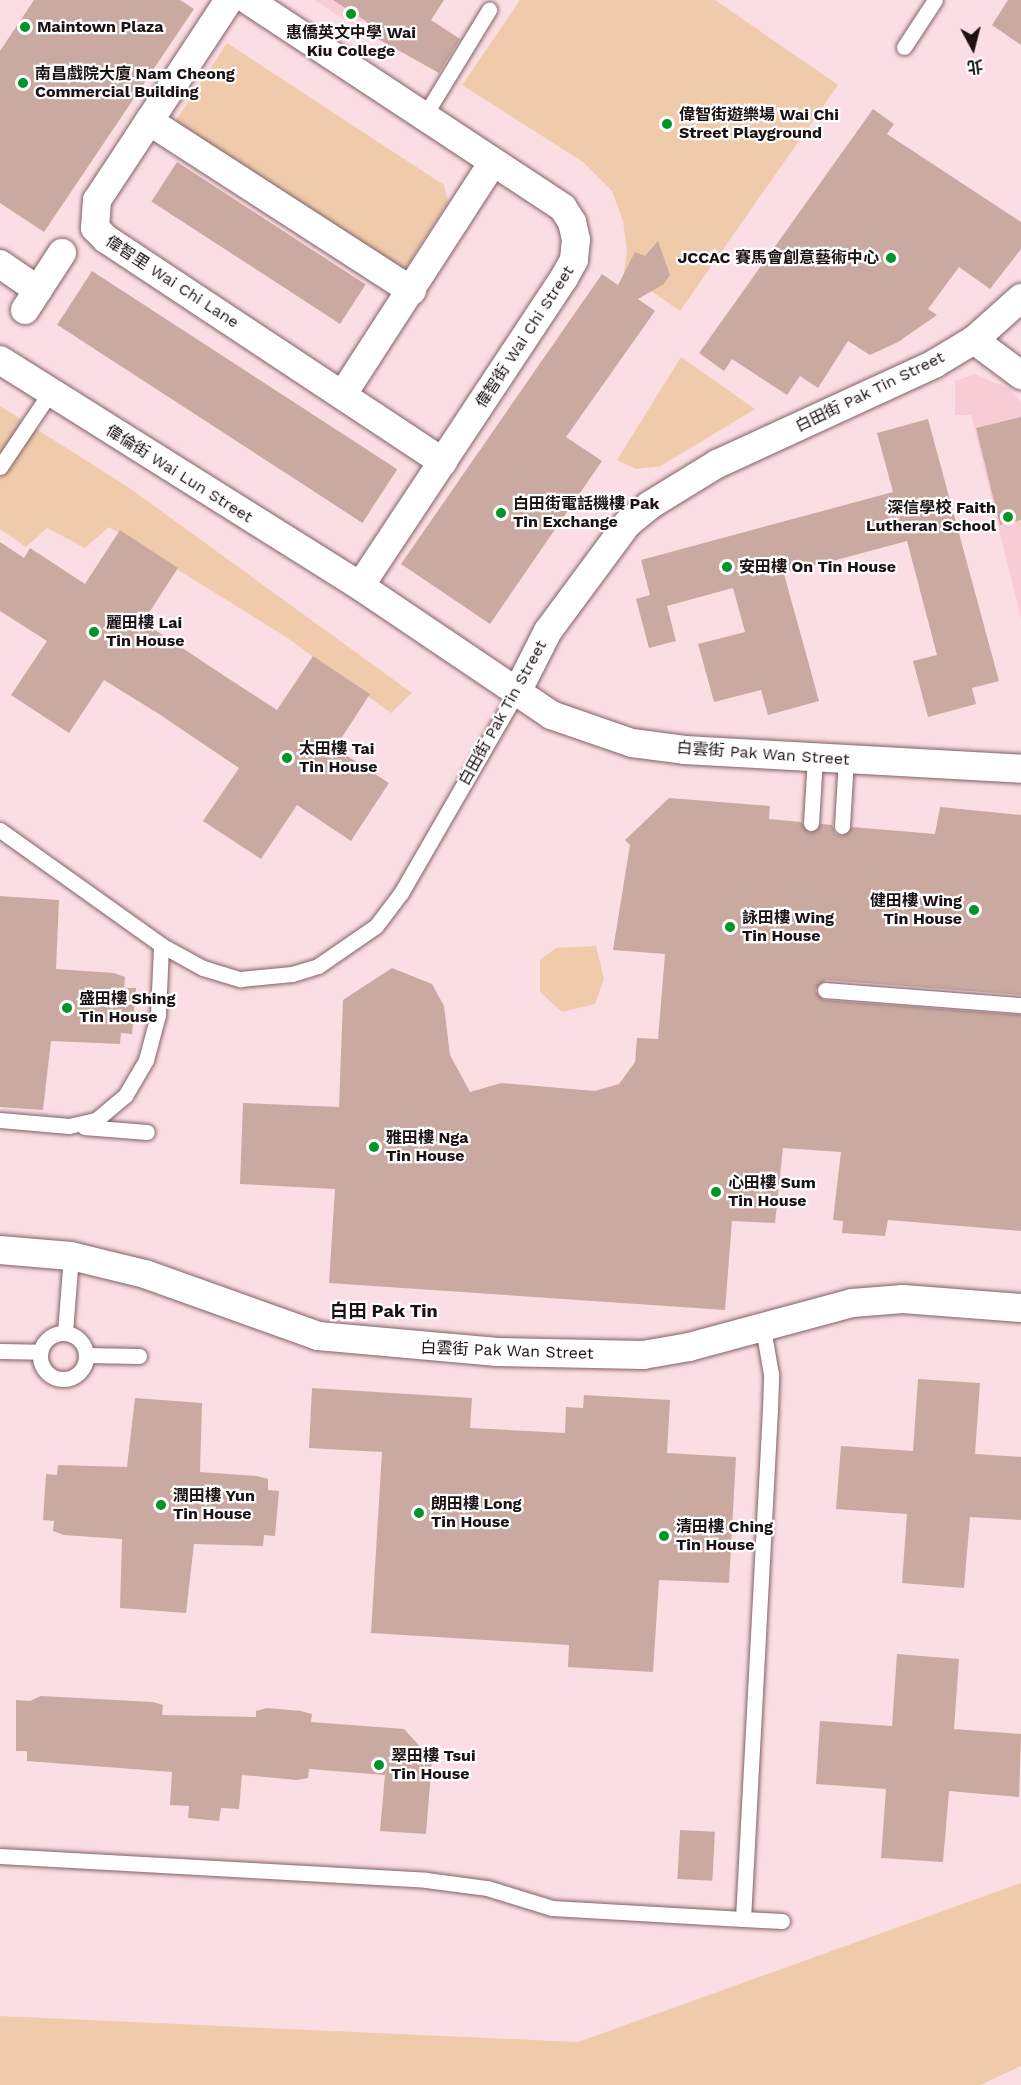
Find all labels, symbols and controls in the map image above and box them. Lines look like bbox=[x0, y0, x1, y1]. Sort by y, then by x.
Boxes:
marker: 惠僑英文中學 Wai Kiu College bbox=[344, 7, 358, 21]
place label: Maintown Plaza bbox=[37, 17, 163, 37]
north arrow bbox=[943, 18, 1003, 78]
marker: Maintown Plaza bbox=[18, 20, 32, 34]
place label: 惠僑英文中學 Wai Kiu College bbox=[286, 23, 416, 61]
text: 北 bbox=[966, 56, 984, 77]
place label: 南昌戲院大廈 Nam Cheong Commercial Building bbox=[35, 64, 235, 102]
marker: 南昌戲院大廈 Nam Cheong Commercial Building bbox=[16, 76, 30, 90]
place label: 偉智街遊樂場 Wai Chi Street Playground bbox=[679, 105, 839, 143]
marker: 偉智街遊樂場 Wai Chi Street Playground bbox=[660, 117, 674, 131]
street label: 偉智里 Wai Chi Lane bbox=[102, 232, 242, 332]
place label: JCCAC 賽馬會創意藝術中心 bbox=[677, 248, 879, 268]
marker: JCCAC 賽馬會創意藝術中心 bbox=[884, 251, 898, 265]
street label: 偉智街 Wai Chi Street bbox=[472, 262, 578, 412]
street label: 白田街 Pak Tin Street bbox=[792, 347, 948, 437]
street label: 偉倫街 Wai Lun Street bbox=[102, 421, 256, 527]
place label: 白田街電話機樓 Pak Tin Exchange bbox=[513, 494, 659, 532]
place label: 深信學校 Faith Lutheran School bbox=[866, 498, 996, 536]
marker: 白田街電話機樓 Pak Tin Exchange bbox=[494, 506, 508, 520]
marker: 深信學校 Faith Lutheran School bbox=[1001, 510, 1015, 524]
place label: 安田樓 On Tin House bbox=[739, 557, 896, 577]
marker: 安田樓 On Tin House bbox=[720, 560, 734, 574]
place label: 麗田樓 Lai Tin House bbox=[106, 613, 184, 651]
marker: 麗田樓 Lai Tin House bbox=[87, 625, 101, 639]
street label: 白田街 Pak Tin Street bbox=[455, 637, 551, 789]
street label: 白雲街 Pak Wan Street bbox=[675, 738, 851, 770]
place label: 太田樓 Tai Tin House bbox=[299, 739, 377, 777]
marker: 太田樓 Tai Tin House bbox=[280, 751, 294, 765]
place label: 健田樓 Wing Tin House bbox=[870, 891, 962, 929]
marker: 健田樓 Wing Tin House bbox=[967, 903, 981, 917]
place label: 詠田樓 Wing Tin House bbox=[742, 908, 834, 946]
marker: 詠田樓 Wing Tin House bbox=[723, 920, 737, 934]
place label: 盛田樓 Shing Tin House bbox=[79, 989, 175, 1027]
marker: 盛田樓 Shing Tin House bbox=[60, 1001, 74, 1015]
place label: 雅田樓 Nga Tin House bbox=[386, 1128, 469, 1166]
marker: 雅田樓 Nga Tin House bbox=[367, 1140, 381, 1154]
place label: 心田樓 Sum Tin House bbox=[728, 1173, 816, 1211]
marker: 心田樓 Sum Tin House bbox=[709, 1185, 723, 1199]
district label: 白田 Pak Tin bbox=[330, 1300, 438, 1322]
street label: 白雲街 Pak Wan Street bbox=[420, 1338, 594, 1364]
place label: 潤田樓 Yun Tin House bbox=[173, 1486, 255, 1524]
place label: 朗田樓 Long Tin House bbox=[431, 1494, 522, 1532]
marker: 潤田樓 Yun Tin House bbox=[154, 1498, 168, 1512]
marker: 朗田樓 Long Tin House bbox=[412, 1506, 426, 1520]
place label: 清田樓 Ching Tin House bbox=[676, 1517, 773, 1555]
marker: 清田樓 Ching Tin House bbox=[657, 1529, 671, 1543]
place label: 翠田樓 Tsui Tin House bbox=[391, 1746, 476, 1784]
marker: 翠田樓 Tsui Tin House bbox=[372, 1758, 386, 1772]

